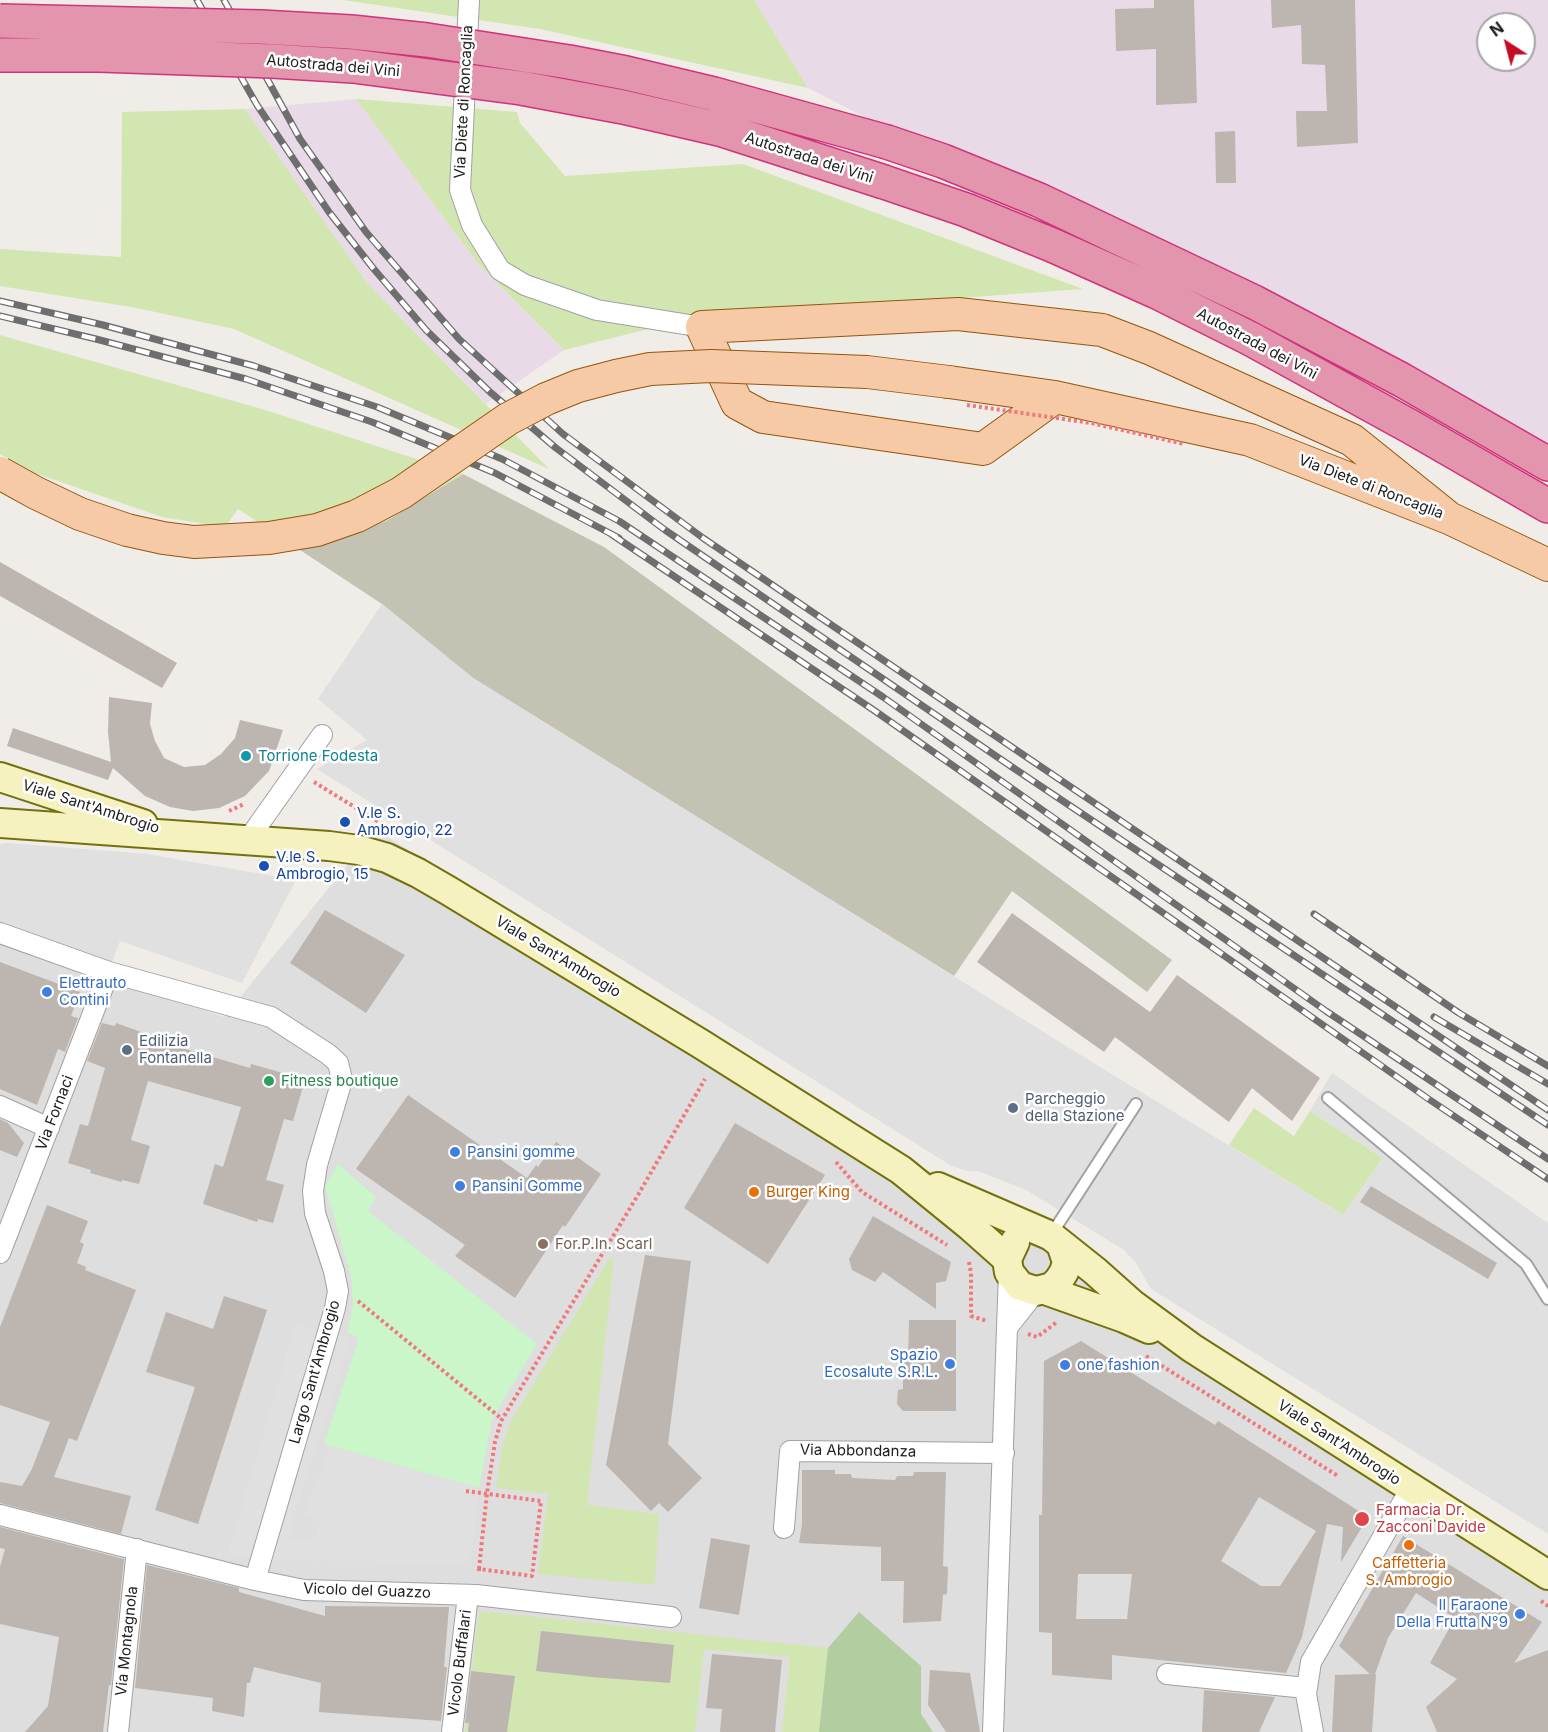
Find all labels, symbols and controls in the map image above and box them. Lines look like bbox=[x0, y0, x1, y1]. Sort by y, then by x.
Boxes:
north arrow bbox=[1476, 12, 1536, 72]
text: N bbox=[1486, 17, 1507, 41]
street label: Via Diete di Roncaglia bbox=[451, 25, 477, 179]
street label: Autostrada dei Vini bbox=[265, 51, 401, 81]
street label: Autostrada dei Vini bbox=[743, 129, 875, 187]
street label: Autostrada dei Vini bbox=[1194, 305, 1320, 383]
street label: Via Diete di Roncaglia bbox=[1296, 451, 1446, 523]
place label: Torrione Fodesta bbox=[258, 747, 378, 765]
marker: Torrione Fodesta bbox=[239, 749, 253, 763]
street label: Viale Sant'Ambrogio bbox=[20, 776, 162, 838]
place label: V.le S. Ambrogio, 22 bbox=[357, 804, 453, 839]
marker: V.le S. Ambrogio, 22 bbox=[338, 815, 352, 829]
place label: V.le S. Ambrogio, 15 bbox=[276, 848, 369, 883]
marker: V.le S. Ambrogio, 15 bbox=[257, 859, 271, 873]
street label: Viale Sant'Ambrogio bbox=[492, 912, 624, 1002]
place label: Elettrauto Contini bbox=[59, 974, 127, 1009]
marker: Elettrauto Contini bbox=[40, 985, 54, 999]
place label: Edilizia Fontanella bbox=[139, 1032, 212, 1067]
marker: Edilizia Fontanella bbox=[120, 1043, 134, 1057]
place label: Fitness boutique bbox=[281, 1072, 398, 1090]
street label: Via Fornaci bbox=[32, 1073, 78, 1153]
marker: Fitness boutique bbox=[262, 1074, 276, 1088]
place label: Parcheggio della Stazione bbox=[1025, 1090, 1124, 1125]
marker: Parcheggio della Stazione bbox=[1006, 1101, 1020, 1115]
place label: Pansini gomme bbox=[467, 1143, 575, 1161]
marker: Pansini gomme bbox=[448, 1145, 462, 1159]
place label: Pansini Gomme bbox=[472, 1177, 582, 1195]
marker: Pansini Gomme bbox=[453, 1179, 467, 1193]
place label: Burger King bbox=[766, 1183, 850, 1201]
marker: Burger King bbox=[747, 1185, 761, 1199]
place label: For.P.In. Scarl bbox=[555, 1235, 652, 1253]
marker: For.P.In. Scarl bbox=[536, 1237, 550, 1251]
street label: Largo Sant'Ambrogio bbox=[286, 1298, 344, 1446]
place label: Spazio Ecosalute S.R.L. bbox=[824, 1346, 938, 1381]
place label: one fashion bbox=[1077, 1356, 1160, 1374]
marker: Spazio Ecosalute S.R.L. bbox=[943, 1357, 957, 1371]
marker: one fashion bbox=[1058, 1358, 1072, 1372]
street label: Viale Sant'Ambrogio bbox=[1274, 1397, 1404, 1489]
street label: Via Abbondanza bbox=[800, 1441, 916, 1461]
place label: Farmacia Dr. Zacconi Davide bbox=[1376, 1501, 1486, 1536]
marker: Farmacia Dr. Zacconi Davide bbox=[1353, 1510, 1371, 1528]
marker: Caffetteria S. Ambrogio bbox=[1402, 1538, 1416, 1552]
place label: Caffetteria S. Ambrogio bbox=[1365, 1554, 1453, 1589]
street label: Vicolo del Guazzo bbox=[303, 1580, 431, 1602]
street label: Via Montagnola bbox=[112, 1585, 142, 1697]
place label: Il Faraone Della Frutta N°9 bbox=[1396, 1596, 1508, 1631]
marker: Il Faraone Della Frutta N°9 bbox=[1513, 1607, 1527, 1621]
street label: Vicolo Buffalari bbox=[445, 1609, 475, 1717]

